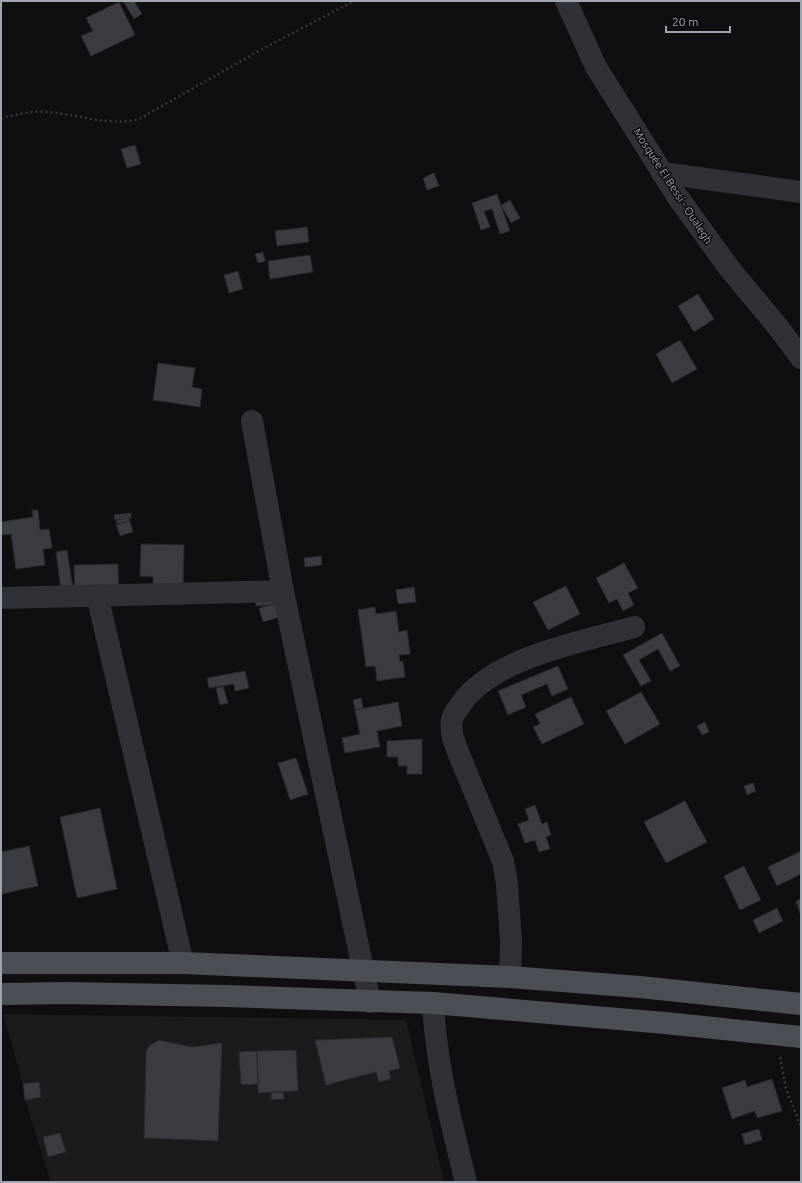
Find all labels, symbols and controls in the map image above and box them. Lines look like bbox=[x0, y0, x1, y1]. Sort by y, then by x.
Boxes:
scale bar bbox=[666, 8, 730, 34]
text: 20 m bbox=[672, 15, 699, 28]
street label: Mosquée El Bessi - Oualegh bbox=[631, 126, 715, 246]

